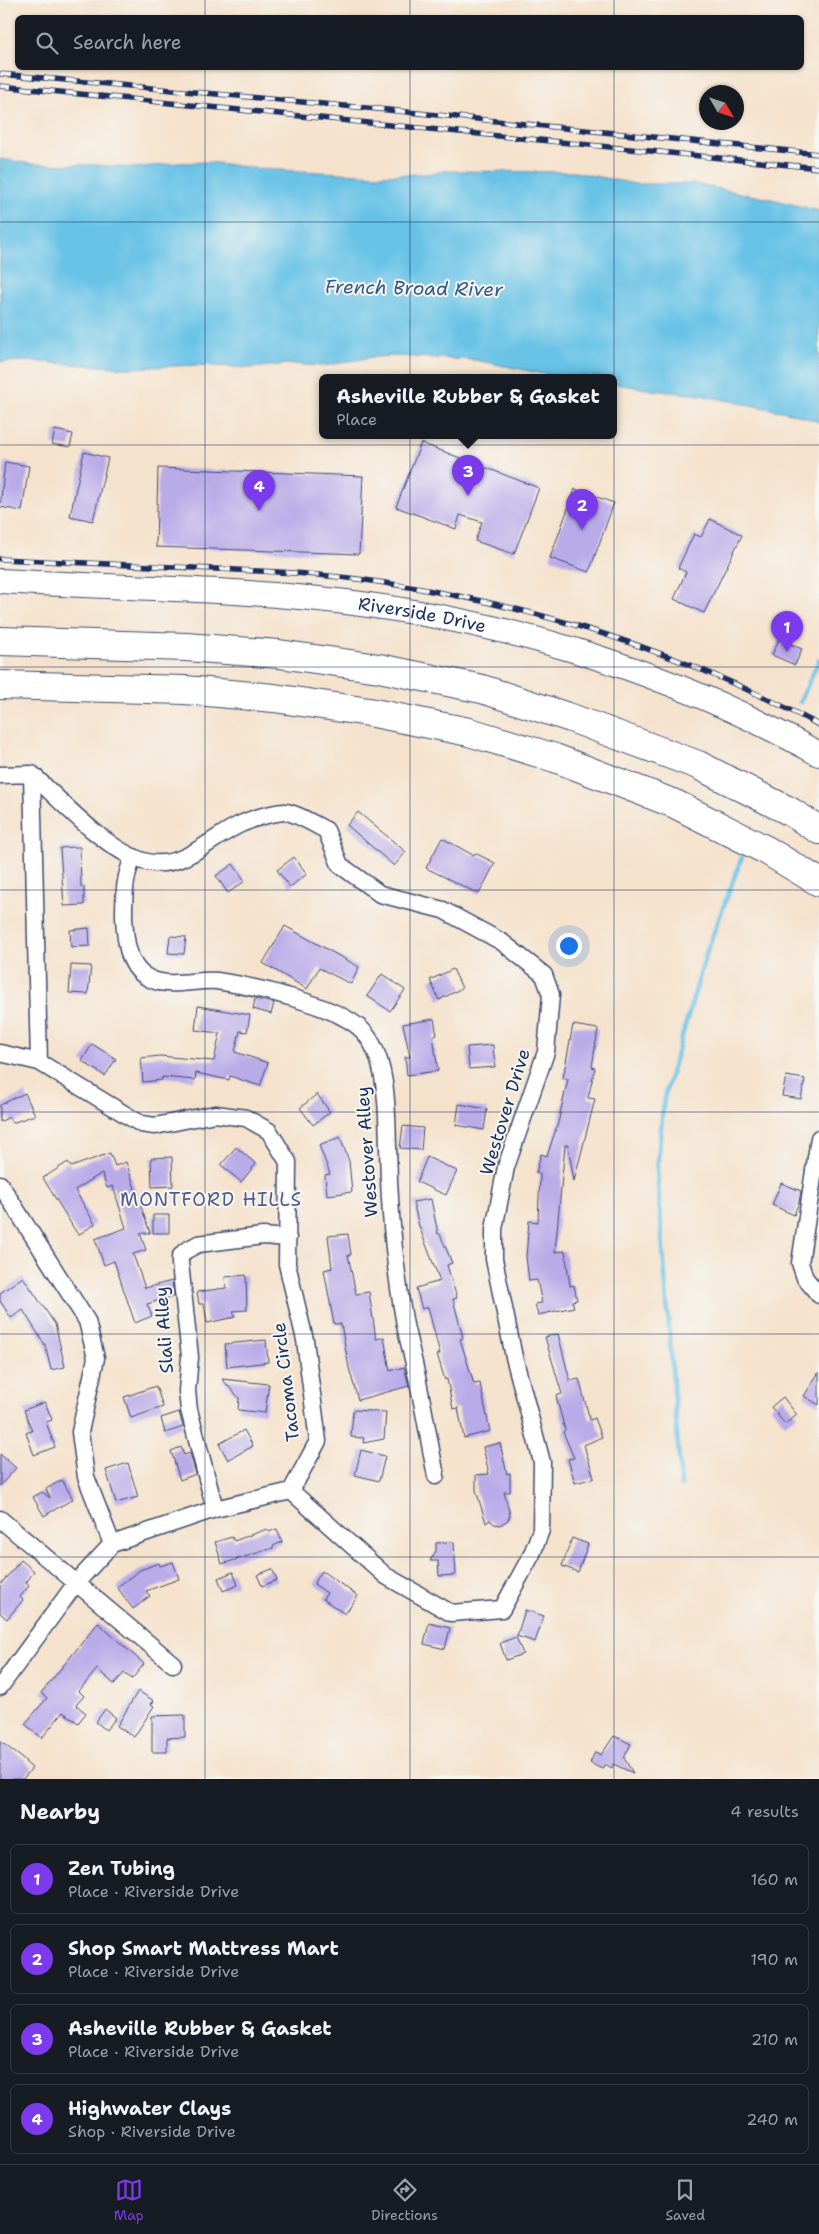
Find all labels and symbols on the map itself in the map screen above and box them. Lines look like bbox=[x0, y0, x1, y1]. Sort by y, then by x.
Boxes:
north arrow bbox=[699, 85, 744, 130]
water label: French Broad River bbox=[325, 274, 504, 302]
pin: 3 bbox=[452, 455, 484, 496]
pin: 4 bbox=[243, 470, 275, 511]
pin: 2 bbox=[566, 489, 598, 530]
street label: Riverside Drive bbox=[357, 592, 488, 638]
pin: 1 bbox=[771, 611, 803, 652]
your location bbox=[556, 933, 582, 959]
street label: Westover Drive bbox=[474, 1046, 536, 1178]
street label: Westover Alley bbox=[350, 1086, 384, 1218]
district label: MONTFORD HILLS bbox=[120, 1187, 302, 1212]
street label: Slali Alley bbox=[149, 1286, 179, 1374]
street label: Tacoma Circle bbox=[267, 1321, 305, 1443]

